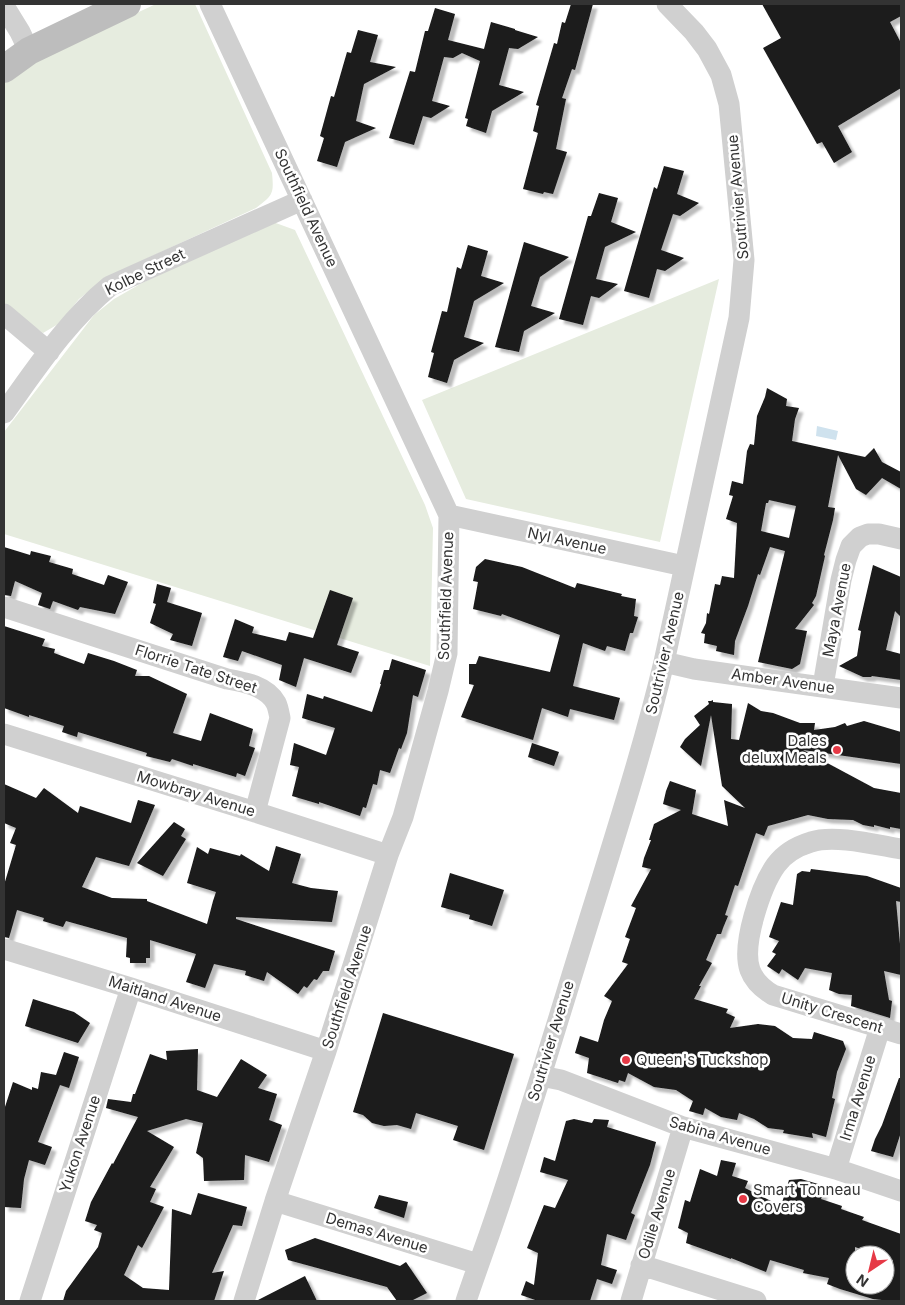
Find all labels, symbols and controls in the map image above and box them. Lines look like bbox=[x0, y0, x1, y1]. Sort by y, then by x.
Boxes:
street label: Soutrivier Avenue bbox=[723, 134, 752, 260]
street label: Southfield Avenue bbox=[271, 145, 342, 270]
street label: Kolbe Street bbox=[102, 244, 188, 299]
street label: Nyl Avenue bbox=[526, 523, 608, 558]
street label: Southfield Avenue bbox=[434, 531, 457, 661]
street label: Maya Avenue bbox=[818, 561, 855, 659]
street label: Soutrivier Avenue bbox=[641, 590, 688, 716]
street label: Florrie Tate Street bbox=[133, 640, 260, 697]
street label: Amber Avenue bbox=[730, 664, 836, 697]
place label: Dales delux Meals bbox=[742, 731, 827, 767]
marker: Dales delux Meals bbox=[831, 744, 843, 756]
street label: Mowbray Avenue bbox=[135, 766, 258, 821]
street label: Southfield Avenue bbox=[318, 923, 375, 1051]
street label: Maitland Avenue bbox=[106, 971, 224, 1026]
street label: Soutrivier Avenue bbox=[523, 978, 578, 1104]
street label: Unity Crescent bbox=[779, 988, 886, 1037]
place label: Queen's Tuckshop bbox=[636, 1050, 769, 1069]
street label: Irma Avenue bbox=[836, 1053, 880, 1143]
marker: Queen's Tuckshop bbox=[620, 1054, 632, 1066]
street label: Yukon Avenue bbox=[55, 1093, 104, 1195]
street label: Sabina Avenue bbox=[667, 1112, 773, 1159]
street label: Odile Avenue bbox=[634, 1166, 679, 1261]
place label: Smart Tonneau Covers bbox=[753, 1180, 861, 1216]
marker: Smart Tonneau Covers bbox=[737, 1193, 749, 1205]
street label: Demas Avenue bbox=[324, 1208, 431, 1257]
north arrow bbox=[845, 1245, 895, 1295]
text: N bbox=[853, 1271, 872, 1291]

